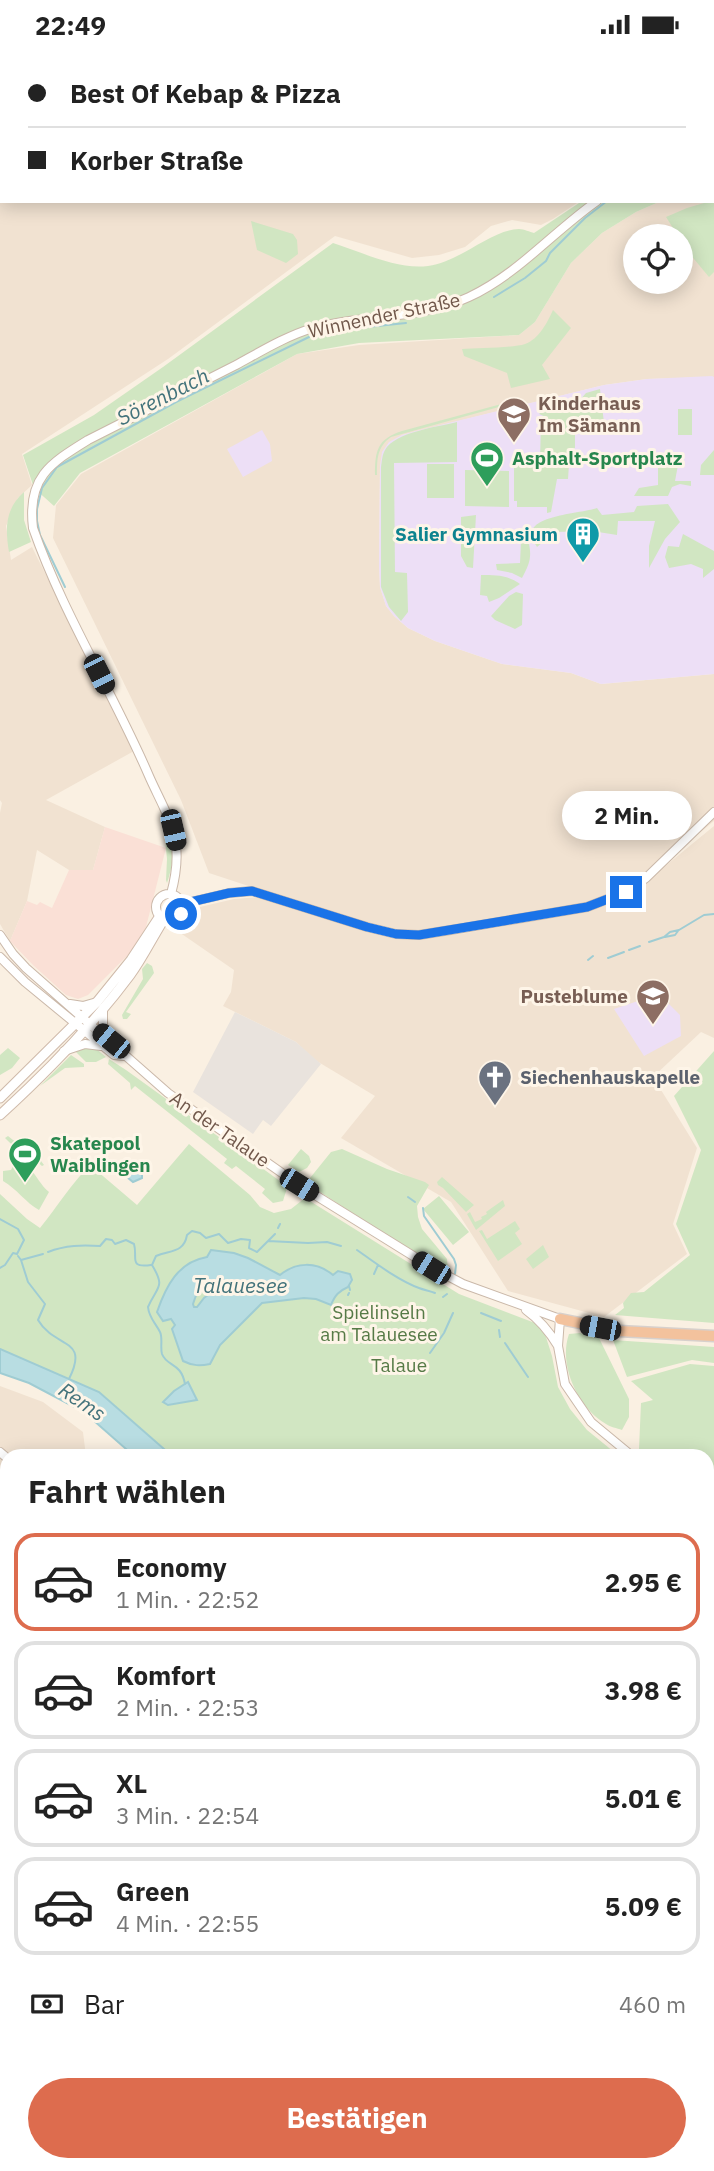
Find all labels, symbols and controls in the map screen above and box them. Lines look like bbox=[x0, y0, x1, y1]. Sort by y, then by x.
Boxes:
text: 22:49 bbox=[35, 8, 106, 42]
text: Best Of Kebap & Pizza bbox=[70, 76, 341, 110]
text: Korber Straße bbox=[70, 143, 243, 177]
map controls bbox=[623, 224, 693, 294]
button: locate bbox=[623, 224, 693, 294]
street label: Winnender Straße bbox=[306, 287, 462, 343]
water label: Sörenbach bbox=[112, 361, 214, 431]
place label: Kinderhaus Im Sämann bbox=[538, 391, 641, 437]
school or university icon: Kinderhaus Im Sämann bbox=[495, 395, 533, 444]
sports icon: Asphalt-Sportplatz bbox=[468, 439, 506, 488]
place label: Asphalt-Sportplatz bbox=[512, 446, 683, 470]
building icon: Salier Gymnasium bbox=[564, 515, 602, 564]
place label: Salier Gymnasium bbox=[395, 522, 558, 546]
car bbox=[81, 651, 118, 697]
callout: 2 Min. bbox=[561, 791, 691, 839]
text: 2 Min. bbox=[594, 800, 660, 830]
car bbox=[159, 807, 188, 853]
route end bbox=[610, 876, 642, 908]
route start bbox=[165, 898, 197, 930]
school or university icon: Pusteblume bbox=[634, 977, 672, 1026]
place label: Pusteblume bbox=[521, 984, 628, 1008]
car bbox=[89, 1020, 134, 1062]
church icon: Siechenhauskapelle bbox=[476, 1058, 514, 1107]
place label: Siechenhauskapelle bbox=[520, 1065, 700, 1089]
street label: An der Talaue bbox=[165, 1086, 275, 1172]
place label: Skatepool Waiblingen bbox=[50, 1131, 151, 1177]
sports icon: Skatepool Waiblingen bbox=[6, 1135, 44, 1184]
car bbox=[276, 1165, 323, 1205]
car bbox=[408, 1248, 455, 1288]
water label: Talauesee bbox=[193, 1271, 287, 1299]
park label: Spielinseln am Talauesee bbox=[320, 1300, 438, 1346]
car bbox=[578, 1314, 623, 1342]
park label: Talaue bbox=[371, 1353, 427, 1377]
water label: Rems bbox=[54, 1375, 112, 1427]
text: Fahrt wählen bbox=[28, 1470, 226, 1512]
text: Economy bbox=[116, 1550, 227, 1584]
icon: car bbox=[32, 1551, 95, 1614]
text: 2.95 € bbox=[605, 1565, 682, 1599]
text: 1 Min. · 22:52 bbox=[116, 1584, 259, 1614]
text: Komfort bbox=[116, 1658, 216, 1692]
icon: car bbox=[32, 1659, 95, 1722]
text: 3.98 € bbox=[605, 1673, 682, 1707]
text: 2 Min. · 22:53 bbox=[116, 1692, 259, 1722]
text: XL bbox=[116, 1766, 147, 1800]
icon: car bbox=[32, 1767, 95, 1830]
text: 5.01 € bbox=[605, 1781, 682, 1815]
text: 3 Min. · 22:54 bbox=[116, 1800, 259, 1830]
text: Green bbox=[116, 1874, 190, 1908]
icon: car bbox=[32, 1875, 95, 1938]
text: 5.09 € bbox=[605, 1889, 682, 1923]
text: 4 Min. · 22:55 bbox=[116, 1908, 259, 1938]
icon: cash bbox=[28, 1985, 66, 2023]
text: Bar bbox=[84, 1987, 124, 2021]
text: 460 m bbox=[619, 1989, 686, 2019]
button: Bestätigen bbox=[28, 2078, 686, 2158]

